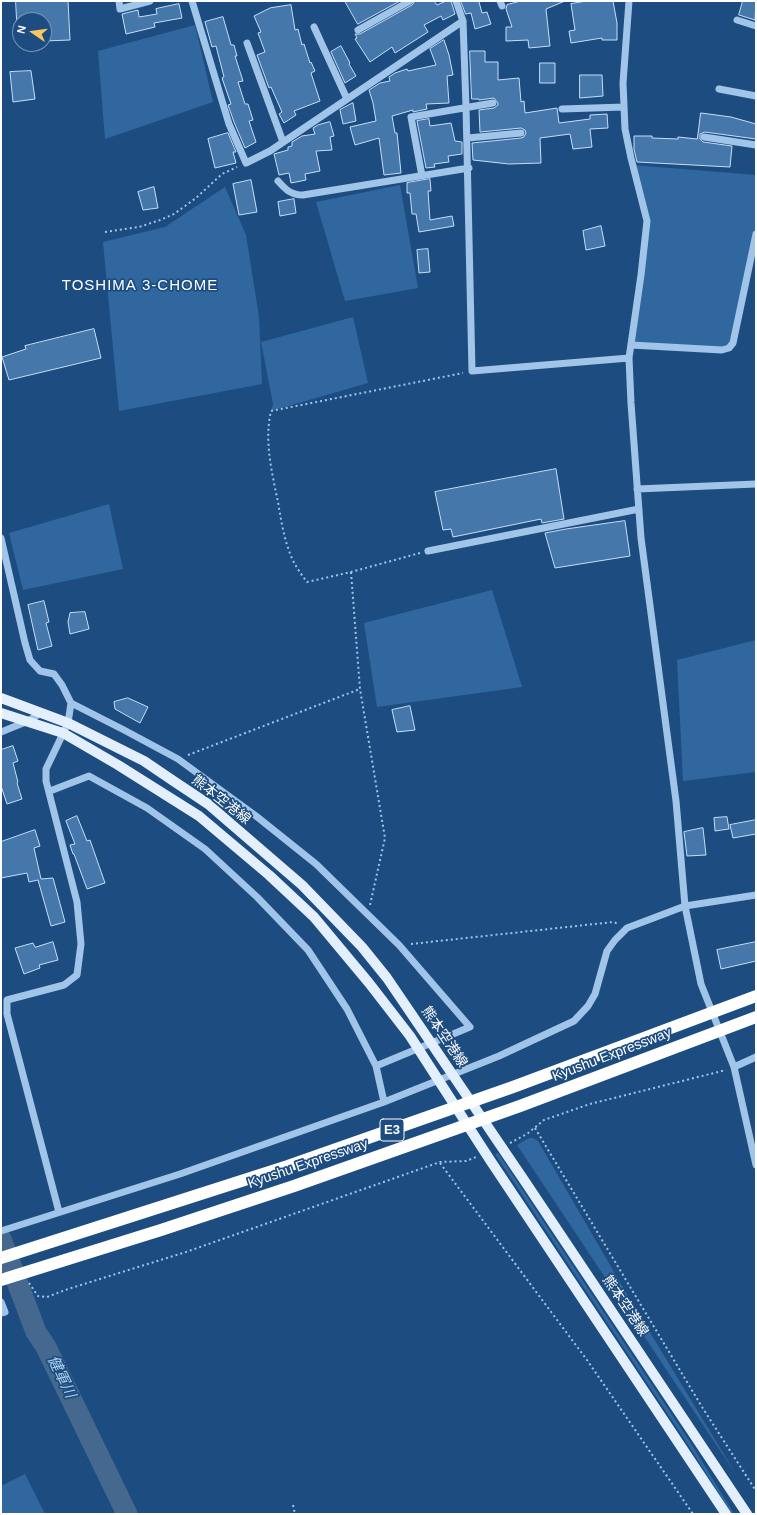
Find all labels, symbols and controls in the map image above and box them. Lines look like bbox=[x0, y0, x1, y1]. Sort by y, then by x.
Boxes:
north arrow bbox=[12, 12, 52, 52]
text: N bbox=[15, 24, 28, 35]
district label: TOSHIMA 3-CHOME bbox=[62, 277, 218, 295]
street label: 熊本空港線 bbox=[188, 772, 254, 828]
street label: 熊本空港線 bbox=[417, 1003, 471, 1071]
street label: Kyushu Expressway bbox=[550, 1025, 674, 1085]
road number: E3 bbox=[380, 1119, 404, 1141]
street label: Kyushu Expressway bbox=[246, 1136, 370, 1192]
street label: 熊本空港線 bbox=[598, 1272, 652, 1340]
water label: 健軍川 bbox=[43, 1353, 79, 1401]

